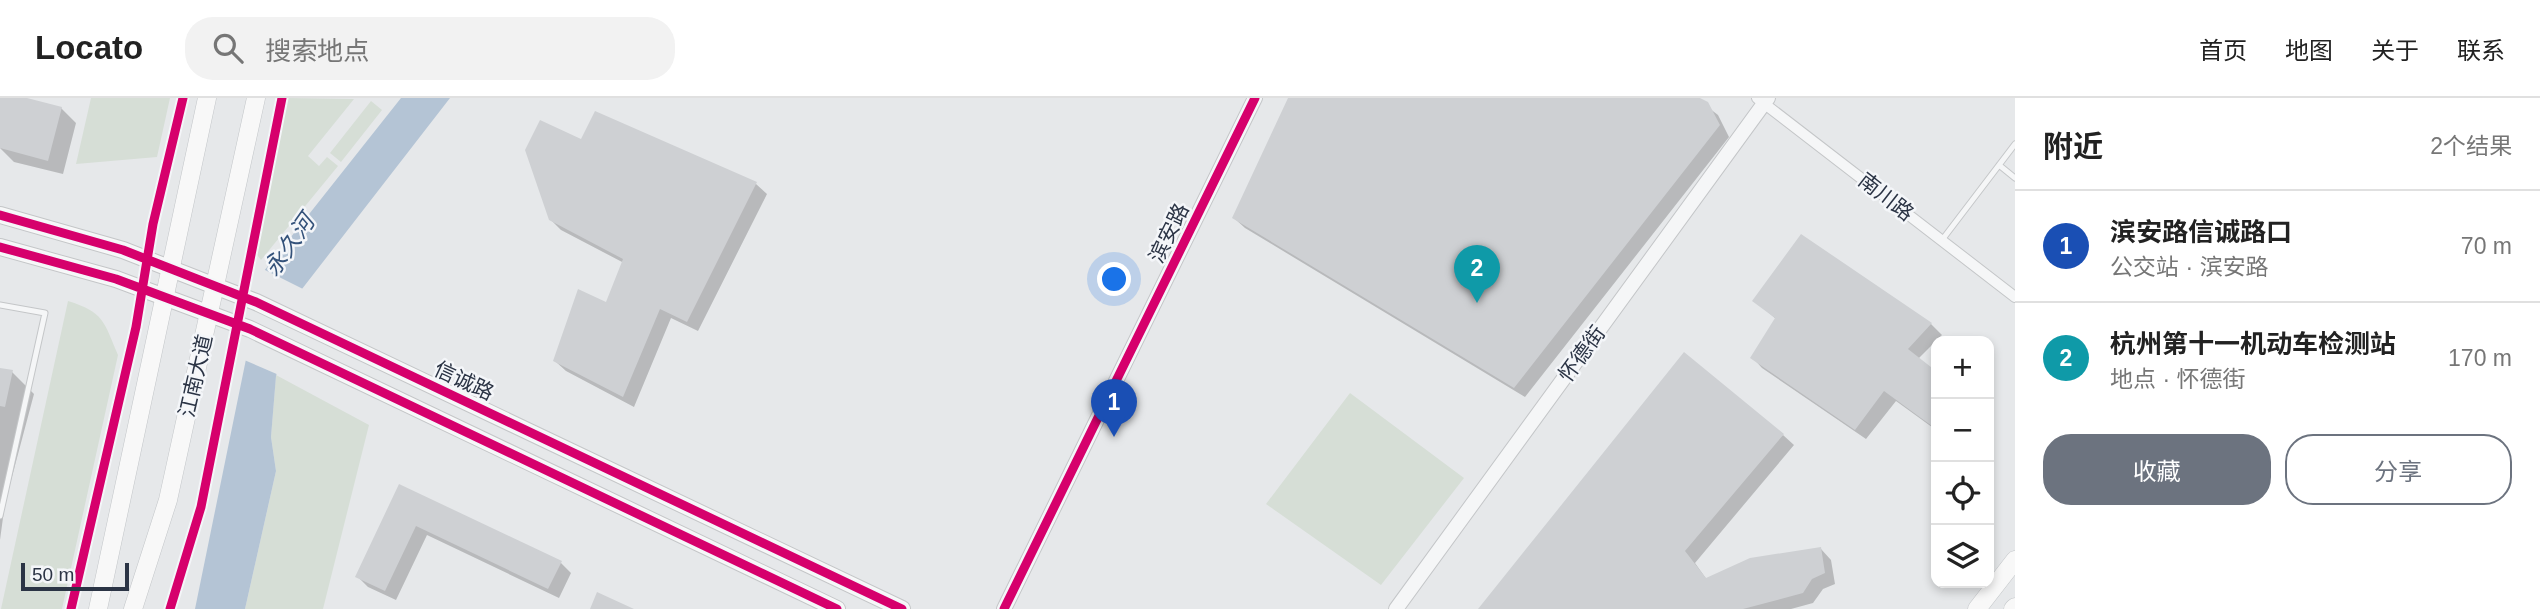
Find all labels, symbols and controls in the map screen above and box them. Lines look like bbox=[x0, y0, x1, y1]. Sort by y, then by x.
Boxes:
search box bbox=[185, 17, 675, 80]
text: Locato bbox=[35, 29, 143, 66]
icon: search bbox=[209, 29, 247, 67]
text: 搜索地点 bbox=[265, 36, 369, 66]
text: 首页 bbox=[2199, 37, 2247, 64]
text: 地图 bbox=[2285, 37, 2333, 64]
text: 关于 bbox=[2371, 37, 2419, 64]
text: 联系 bbox=[2457, 37, 2505, 64]
text: 附近 bbox=[2043, 130, 2103, 163]
text: 2个结果 bbox=[2430, 133, 2512, 159]
street label: 南川路 bbox=[1854, 168, 1918, 225]
street label: 滨安路 bbox=[1144, 199, 1193, 266]
water label: 永久河 bbox=[259, 206, 322, 281]
text: 滨安路信诚路口 bbox=[2110, 217, 2292, 247]
text: 1 bbox=[2060, 233, 2072, 259]
text: 70 m bbox=[2461, 233, 2512, 259]
pin: 2 bbox=[1454, 245, 1500, 303]
text: 公交站 · 滨安路 bbox=[2110, 254, 2268, 280]
your location bbox=[1097, 262, 1131, 296]
street label: 怀德街 bbox=[1554, 321, 1609, 386]
text: 杭州第十一机动车检测站 bbox=[2110, 329, 2396, 359]
street label: 江南大道 bbox=[175, 332, 216, 419]
map controls bbox=[1931, 336, 1994, 588]
button: + bbox=[1931, 336, 1994, 399]
text: 2 bbox=[2060, 345, 2072, 371]
text: 170 m bbox=[2448, 345, 2512, 371]
street label: 信诚路 bbox=[431, 357, 498, 404]
text: 地点 · 怀德街 bbox=[2110, 366, 2245, 392]
pin: 1 bbox=[1091, 379, 1137, 437]
button: − bbox=[1931, 399, 1994, 462]
button: 收藏 bbox=[2043, 434, 2271, 505]
button: 分享 bbox=[2285, 434, 2512, 505]
button: locate bbox=[1931, 462, 1994, 525]
button: layers bbox=[1931, 525, 1994, 588]
scale bar bbox=[21, 560, 130, 592]
text: 50 m bbox=[32, 564, 74, 585]

